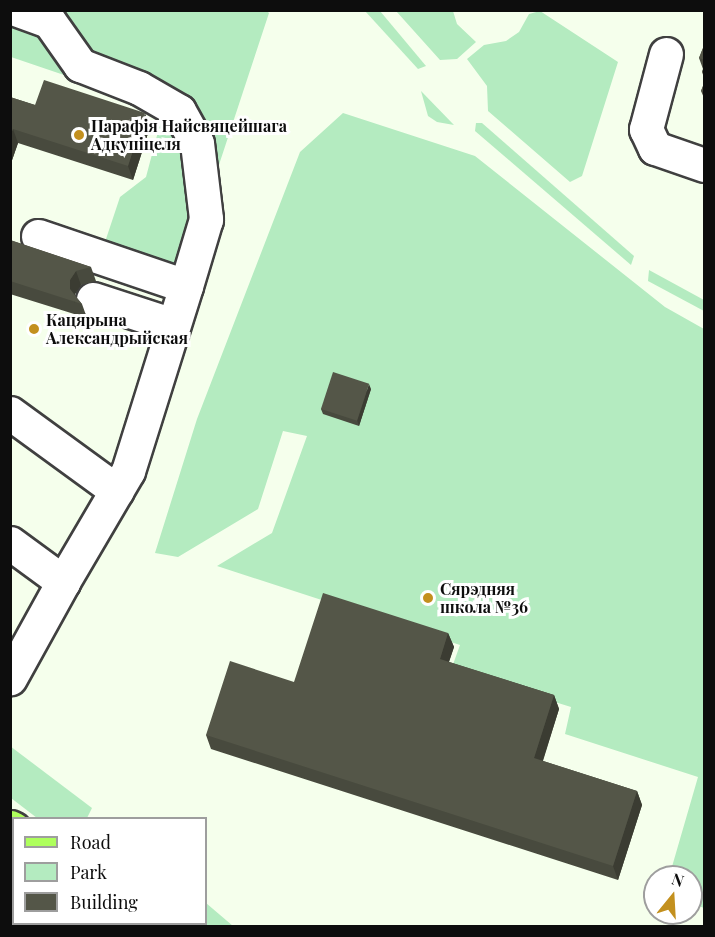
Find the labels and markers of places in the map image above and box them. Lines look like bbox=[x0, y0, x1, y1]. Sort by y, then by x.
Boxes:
place label: Парафія Найсвяцейшага Адкупіцеля bbox=[91, 116, 287, 154]
marker: Парафія Найсвяцейшага Адкупіцеля bbox=[72, 128, 86, 142]
place label: Кацярына Александрыйская bbox=[46, 310, 188, 348]
marker: Кацярына Александрыйская bbox=[27, 322, 41, 336]
place label: Сярэдняя школа №36 bbox=[440, 579, 528, 617]
marker: Сярэдняя школа №36 bbox=[421, 591, 435, 605]

